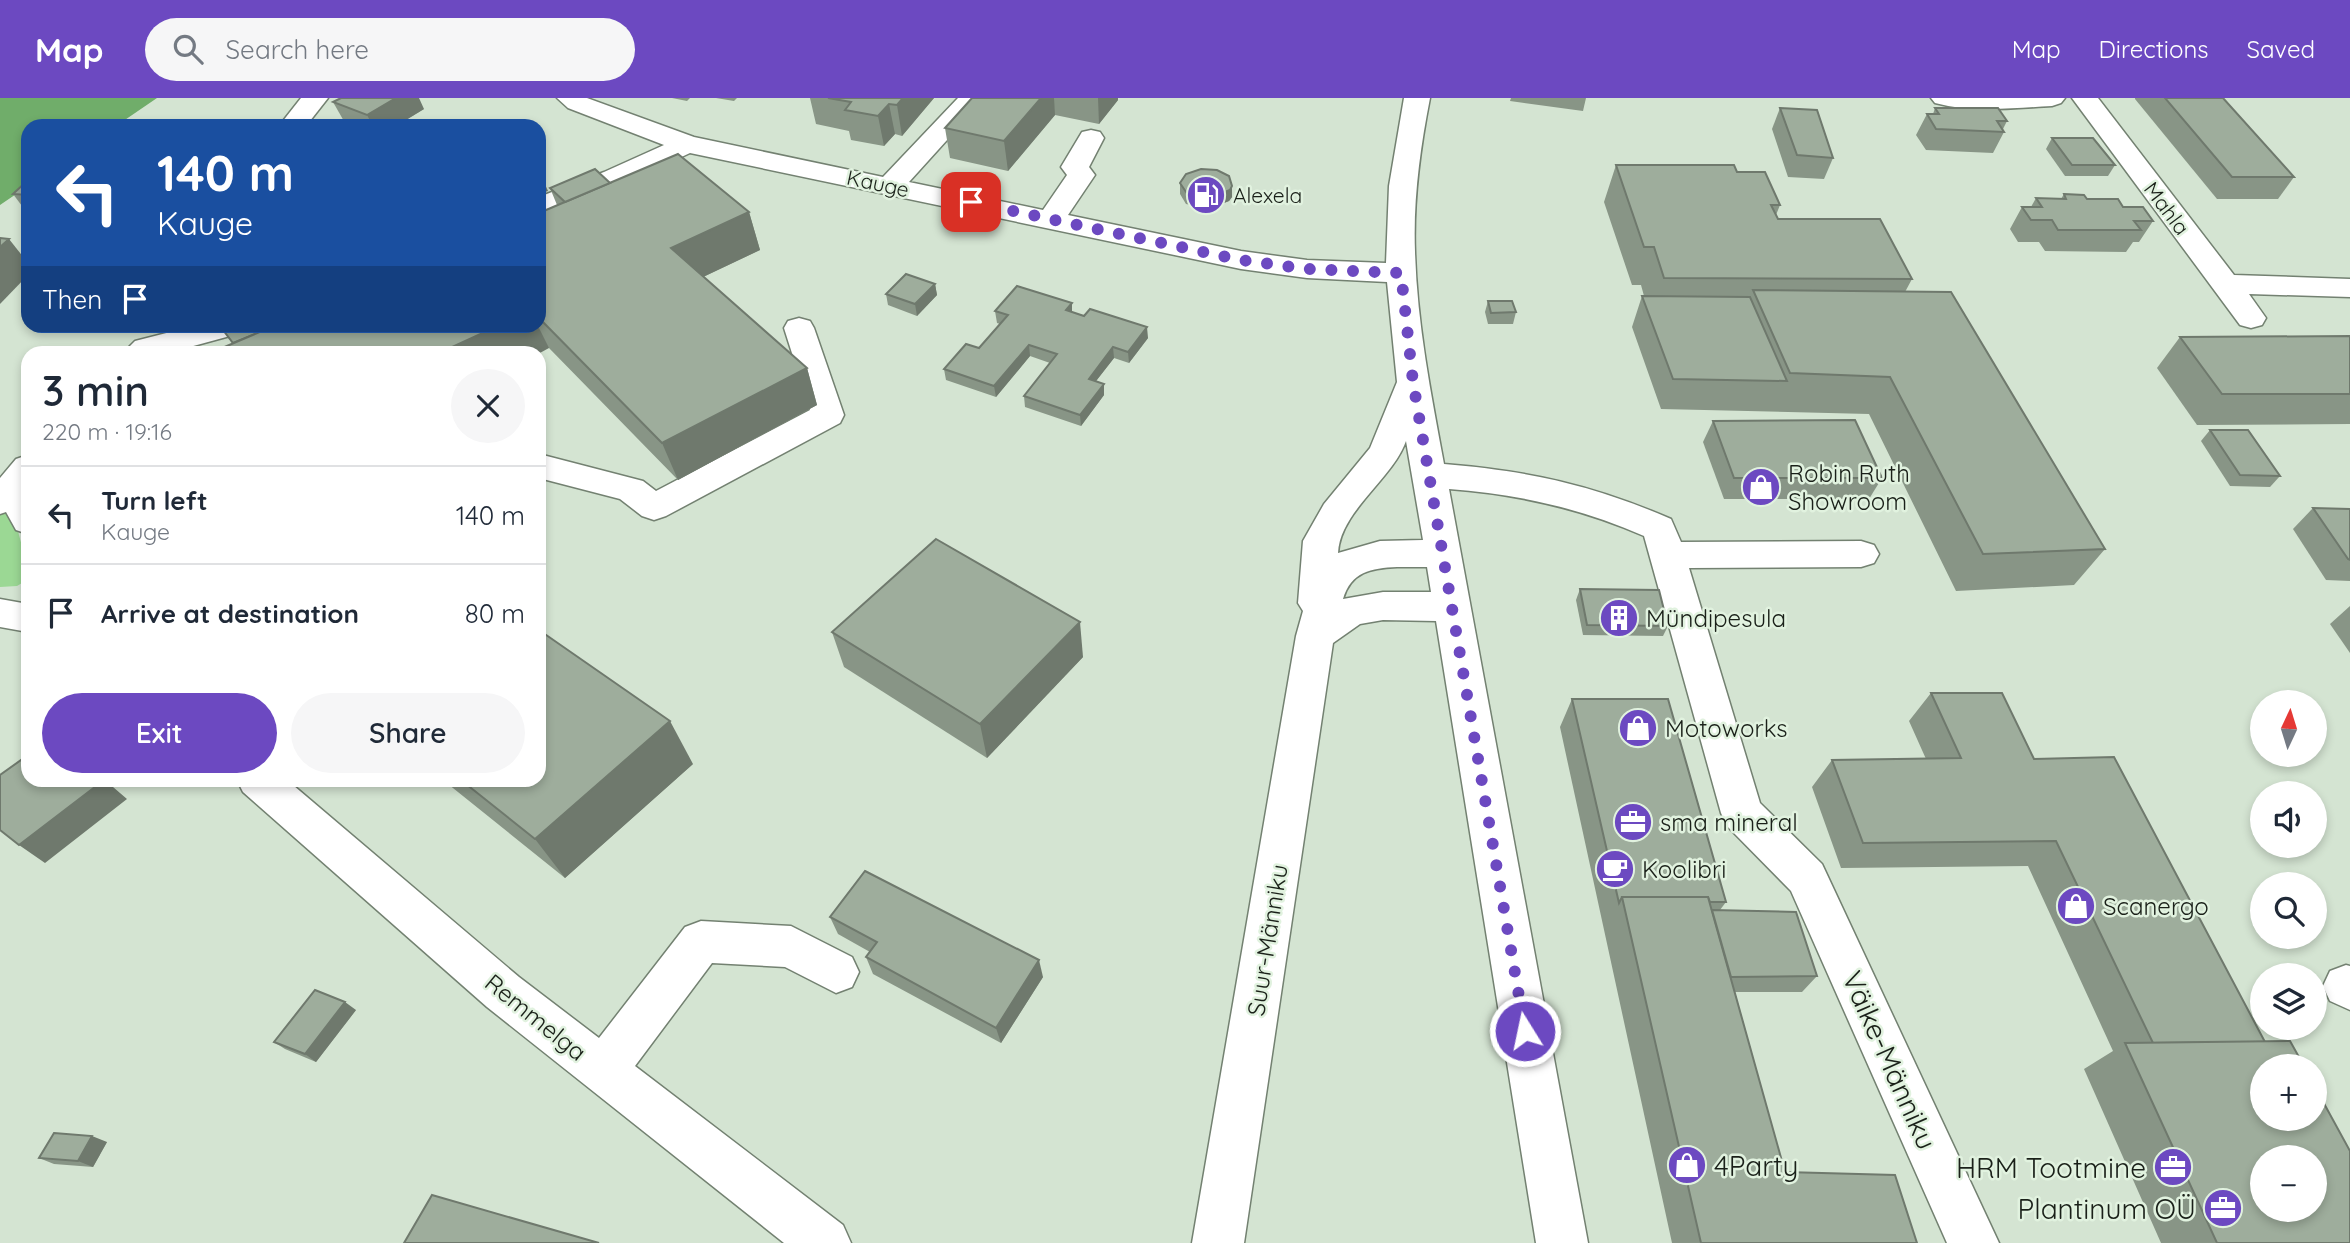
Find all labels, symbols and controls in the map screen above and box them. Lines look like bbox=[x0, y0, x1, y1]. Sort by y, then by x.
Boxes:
search box bbox=[145, 18, 635, 81]
text: Map bbox=[35, 29, 103, 70]
icon: search bbox=[169, 30, 207, 68]
text: Search here bbox=[225, 33, 369, 66]
text: Map bbox=[2012, 34, 2061, 64]
text: Directions bbox=[2099, 34, 2209, 64]
text: Saved bbox=[2247, 34, 2315, 64]
text: 140 m bbox=[157, 142, 294, 203]
icon: left bbox=[42, 147, 133, 238]
street label: Kauge bbox=[844, 164, 912, 202]
pin bbox=[941, 172, 1001, 232]
fuel station icon: Alexela bbox=[1185, 174, 1227, 216]
street label: Mahla bbox=[2139, 176, 2195, 240]
place label: Alexela bbox=[1233, 182, 1302, 208]
icon: arrive bbox=[952, 183, 990, 221]
text: Kauge bbox=[157, 203, 253, 243]
icon: arrive bbox=[116, 280, 154, 318]
text: Then bbox=[42, 283, 102, 316]
text: 3 min bbox=[42, 364, 149, 417]
button: close bbox=[451, 369, 525, 443]
text: 220 m · 19:16 bbox=[42, 417, 172, 446]
place label: Robin Ruth Showroom bbox=[1788, 458, 1910, 516]
shop icon: Robin Ruth Showroom bbox=[1740, 466, 1782, 508]
text: Turn left bbox=[101, 484, 208, 517]
icon: left bbox=[42, 496, 80, 534]
text: 140 m bbox=[456, 499, 525, 532]
text: Kauge bbox=[101, 517, 170, 546]
icon: arrive bbox=[42, 594, 80, 632]
text: Arrive at destination bbox=[101, 597, 359, 630]
text: 80 m bbox=[465, 597, 525, 630]
building icon: Mündipesula bbox=[1598, 597, 1640, 639]
place label: Mündipesula bbox=[1646, 603, 1786, 633]
north arrow bbox=[2250, 690, 2328, 766]
map controls bbox=[2250, 690, 2327, 1222]
button: Exit bbox=[42, 693, 277, 773]
button: Share bbox=[291, 693, 525, 773]
shop icon: Motoworks bbox=[1617, 707, 1659, 749]
place label: Motoworks bbox=[1665, 713, 1788, 743]
button: sound bbox=[2250, 781, 2327, 858]
office icon: sma mineral bbox=[1612, 801, 1654, 843]
place label: sma mineral bbox=[1660, 807, 1798, 837]
cafe icon: Koolibri bbox=[1594, 848, 1636, 890]
place label: Koolibri bbox=[1642, 854, 1726, 884]
street label: Suur-Männiku bbox=[1240, 862, 1294, 1018]
button: search bbox=[2250, 872, 2327, 949]
shop icon: Scanergo bbox=[2055, 885, 2097, 927]
place label: Scanergo bbox=[2103, 891, 2209, 921]
button: layers bbox=[2250, 963, 2327, 1040]
street label: Väike-Männiku bbox=[1835, 965, 1945, 1155]
street label: Remmelga bbox=[479, 967, 593, 1067]
position arrow bbox=[1488, 994, 1562, 1068]
button: + bbox=[2250, 1054, 2327, 1131]
shop icon: 4Party bbox=[1666, 1144, 1708, 1186]
button: − bbox=[2250, 1145, 2327, 1222]
office icon: HRM Tootmine bbox=[2152, 1146, 2194, 1188]
place label: 4Party bbox=[1714, 1148, 1798, 1183]
place label: HRM Tootmine bbox=[1956, 1150, 2146, 1185]
office icon: Plantinum OÜ bbox=[2202, 1187, 2244, 1229]
place label: Plantinum OÜ bbox=[2018, 1191, 2196, 1226]

